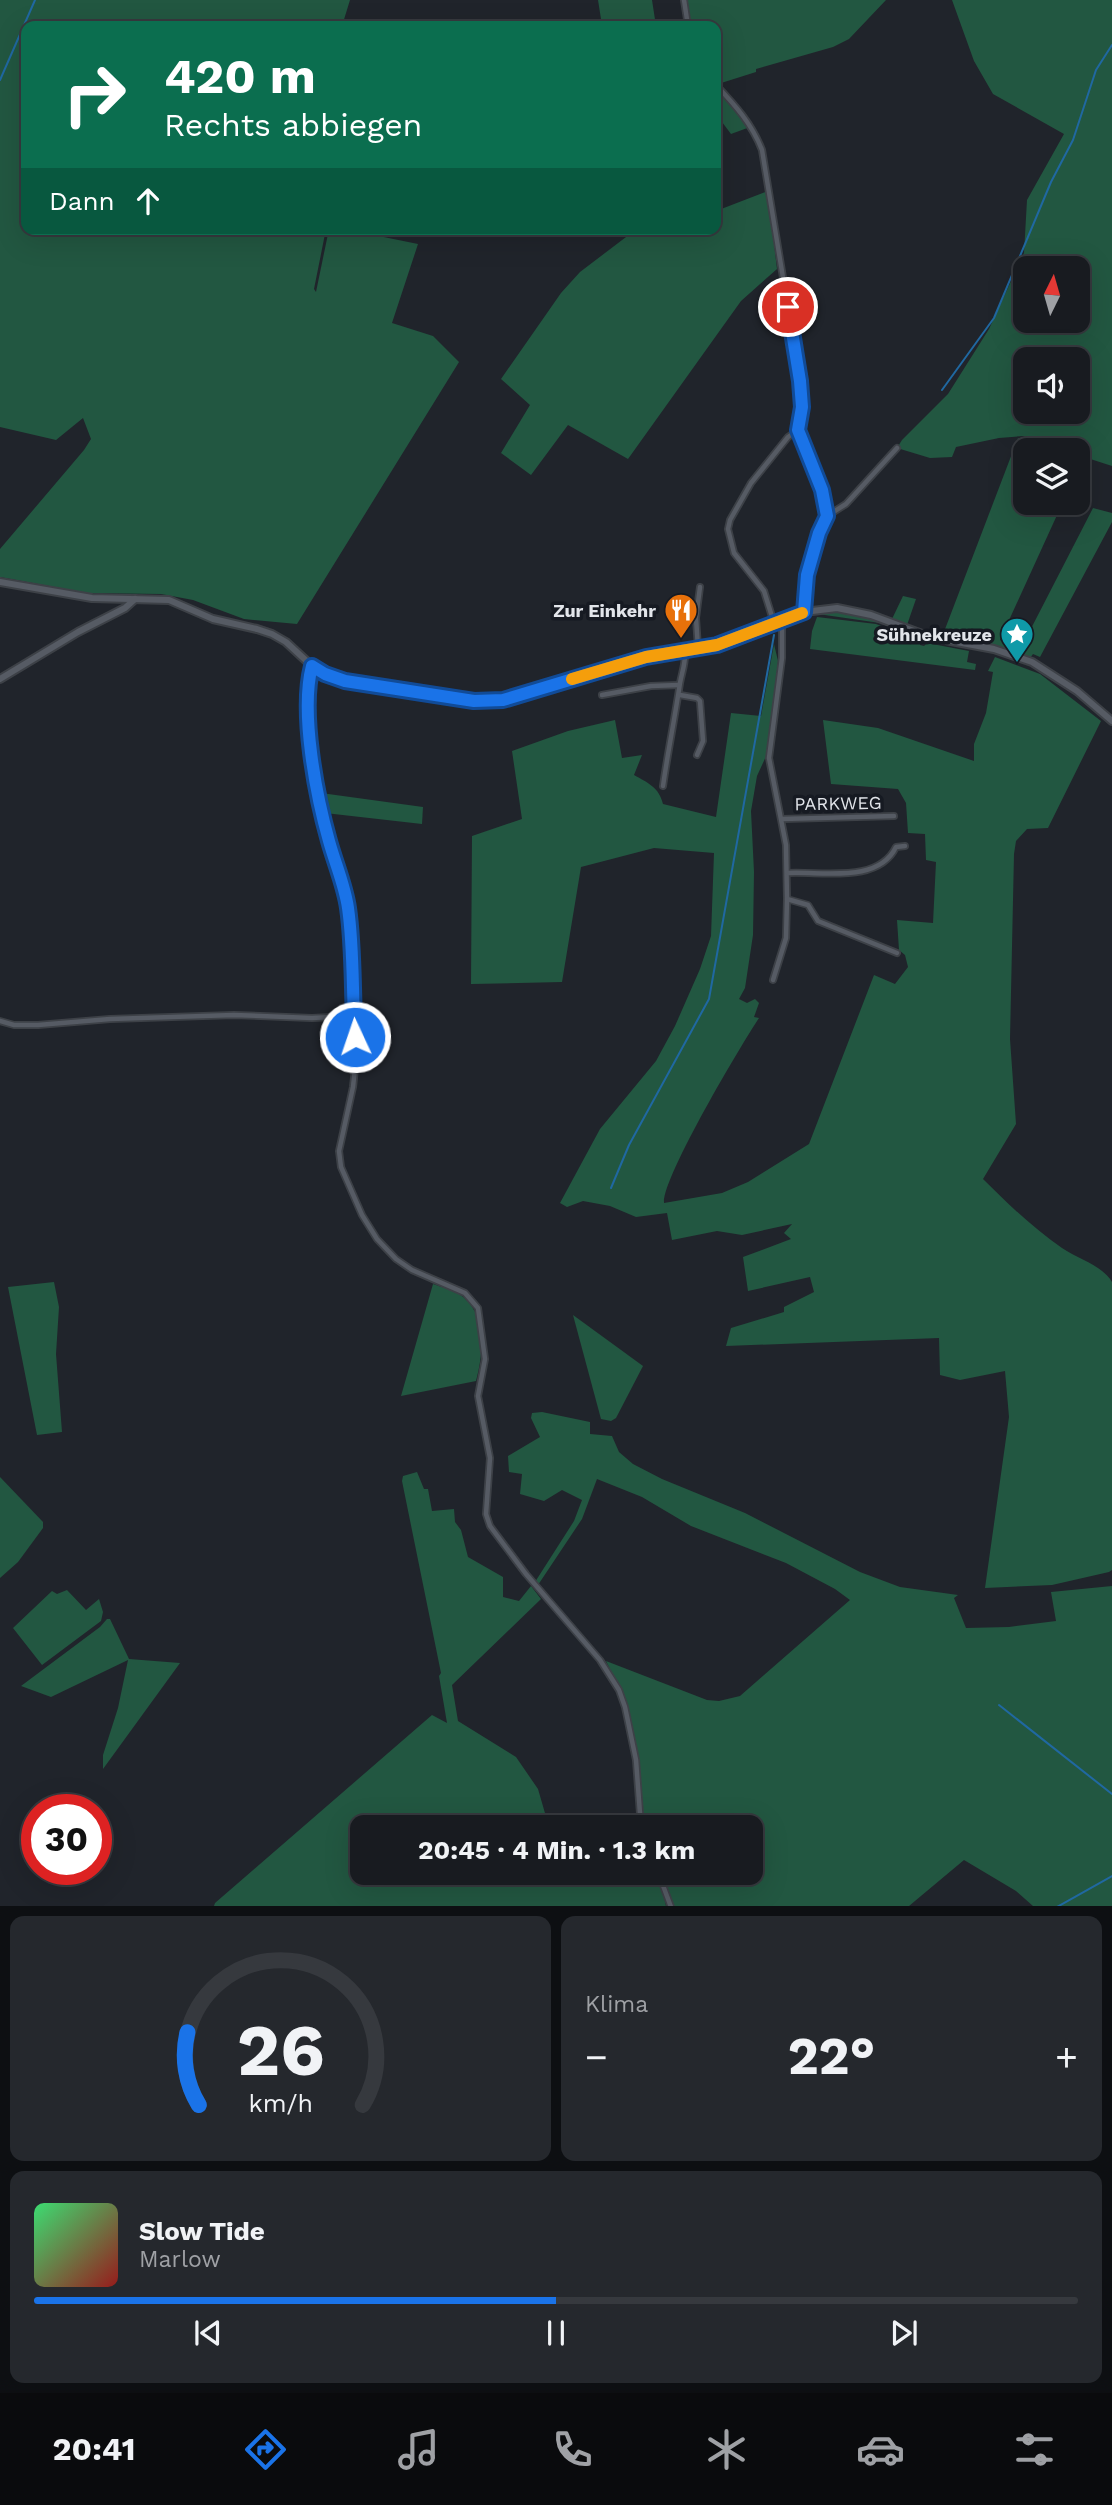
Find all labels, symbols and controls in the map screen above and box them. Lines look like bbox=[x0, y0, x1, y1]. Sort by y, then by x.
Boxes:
text: 420 m bbox=[164, 47, 316, 105]
icon: right bbox=[49, 49, 140, 140]
text: Rechts abbiegen bbox=[164, 106, 422, 144]
icon: ahead bbox=[129, 182, 167, 220]
text: Dann bbox=[49, 186, 115, 216]
north arrow bbox=[1013, 256, 1090, 332]
map controls bbox=[1013, 256, 1090, 515]
pin bbox=[758, 277, 818, 337]
icon: arrive bbox=[769, 288, 807, 326]
button: sound bbox=[1013, 347, 1090, 424]
button: layers bbox=[1013, 438, 1090, 515]
restaurant icon: Zur Einkehr bbox=[662, 591, 700, 640]
place label: Zur Einkehr bbox=[553, 600, 656, 621]
place icon: Sühnekreuze bbox=[998, 615, 1036, 664]
place label: Sühnekreuze bbox=[877, 624, 992, 645]
street label: PARKWEG bbox=[794, 792, 882, 814]
position arrow bbox=[318, 1000, 392, 1074]
speed limit sign: 30 bbox=[21, 1794, 112, 1885]
text: 20:45 · 4 Min. · 1.3 km bbox=[418, 1835, 695, 1865]
text: Klima bbox=[585, 1991, 648, 2018]
text: 26 bbox=[236, 2007, 325, 2093]
text: 22° bbox=[788, 2026, 875, 2087]
text: − bbox=[585, 2035, 608, 2079]
text: + bbox=[1055, 2035, 1078, 2079]
text: km/h bbox=[248, 2088, 313, 2117]
text: Slow Tide bbox=[139, 2216, 265, 2246]
text: Marlow bbox=[139, 2246, 221, 2273]
icon: previous bbox=[189, 2314, 227, 2352]
icon: pause bbox=[537, 2314, 575, 2352]
icon: next bbox=[885, 2314, 923, 2352]
icon: directions bbox=[241, 2425, 290, 2474]
icon: music bbox=[394, 2425, 443, 2474]
icon: phone bbox=[548, 2425, 597, 2474]
icon: climate bbox=[702, 2425, 751, 2474]
icon: car bbox=[856, 2425, 905, 2474]
icon: filters bbox=[1010, 2425, 1059, 2474]
text: 20:41 bbox=[52, 2430, 136, 2468]

